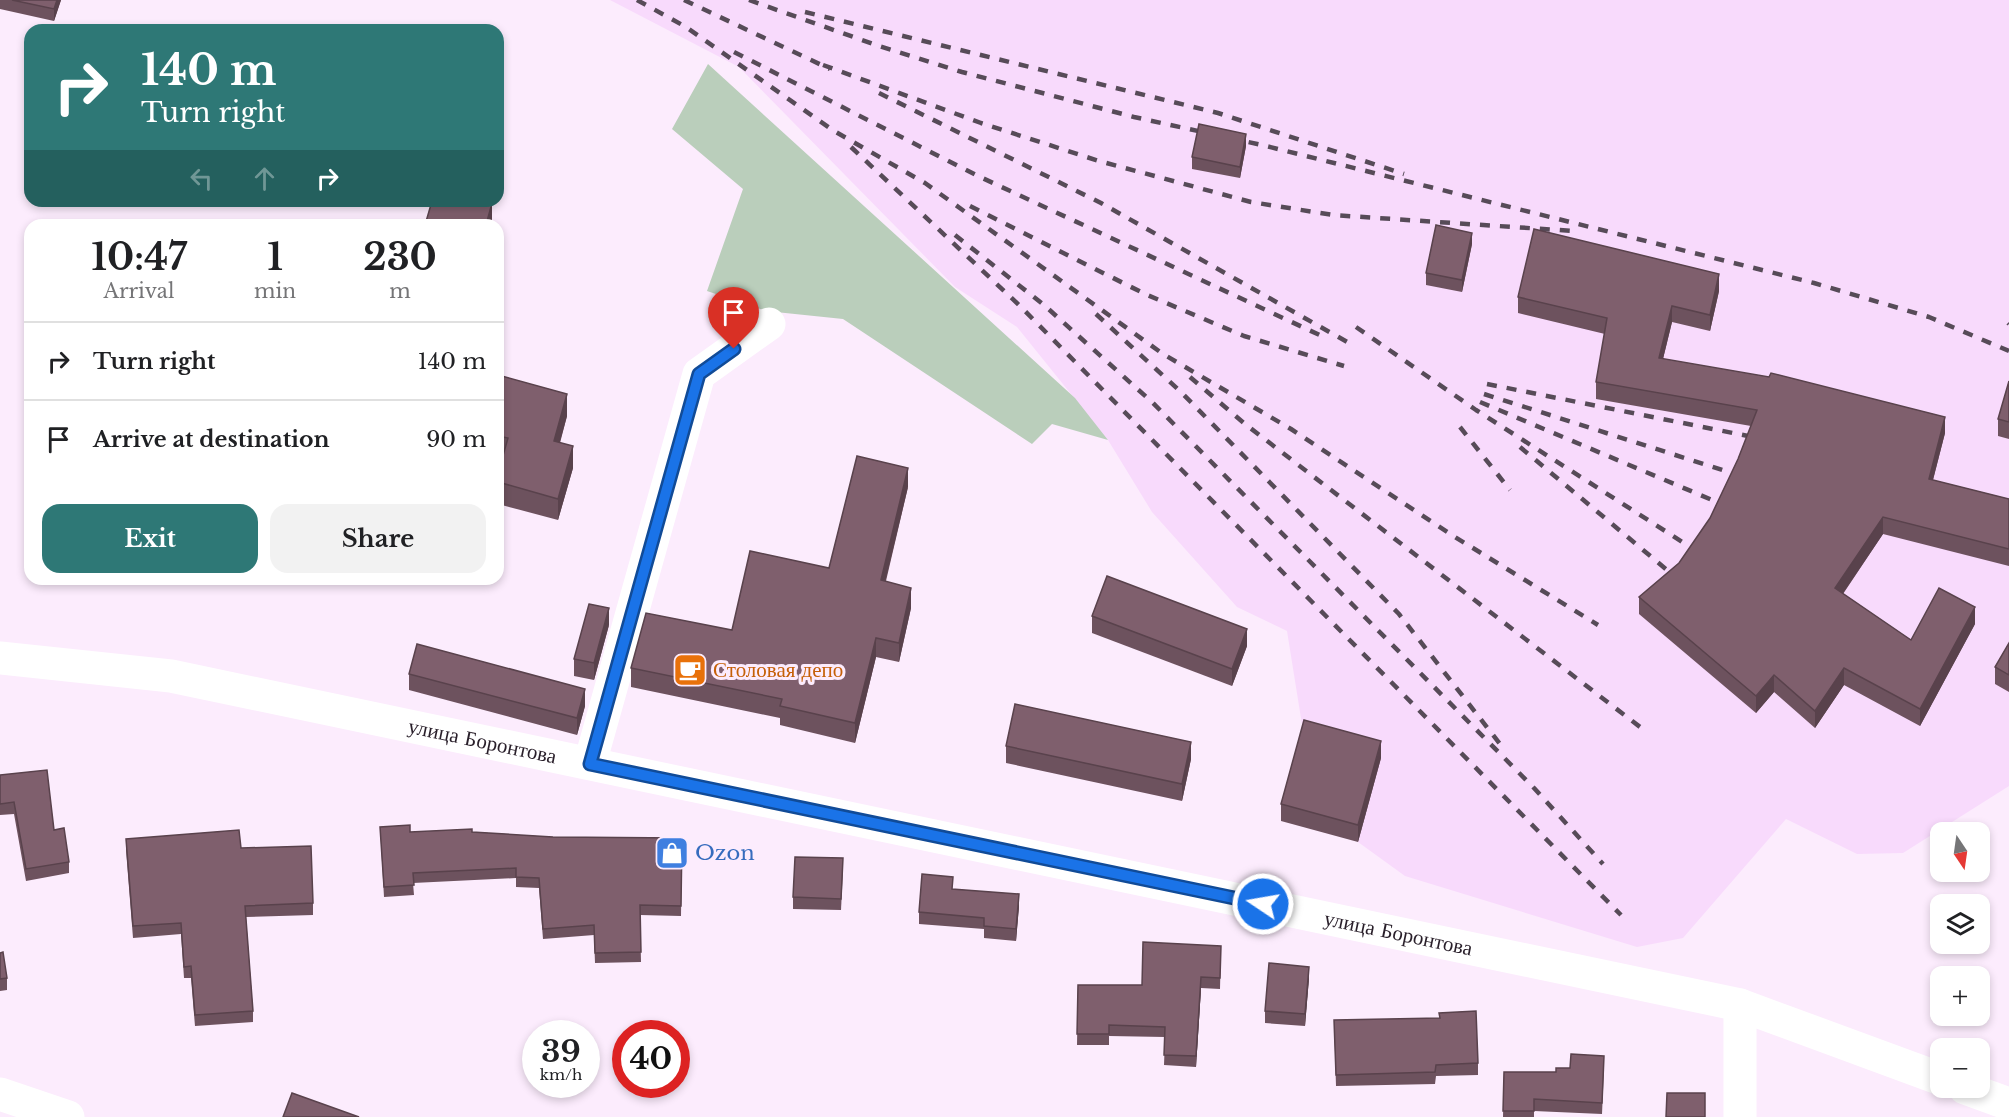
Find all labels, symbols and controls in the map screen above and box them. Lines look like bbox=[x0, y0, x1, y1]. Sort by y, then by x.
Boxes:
text: 140 m bbox=[141, 44, 277, 96]
icon: right bbox=[42, 48, 120, 126]
text: Turn right bbox=[141, 96, 285, 129]
icon: left bbox=[185, 162, 218, 195]
icon: ahead bbox=[248, 162, 281, 195]
icon: right bbox=[311, 162, 344, 195]
text: 10:47 bbox=[91, 235, 187, 280]
text: 1 bbox=[267, 235, 283, 280]
text: 230 bbox=[363, 235, 437, 280]
text: Arrival bbox=[104, 279, 174, 303]
text: min bbox=[254, 279, 296, 303]
text: m bbox=[389, 279, 411, 303]
pin bbox=[708, 287, 759, 349]
icon: arrive bbox=[717, 296, 750, 329]
icon: right bbox=[42, 345, 75, 378]
text: Turn right bbox=[93, 348, 215, 375]
text: 140 m bbox=[418, 348, 486, 375]
icon: arrive bbox=[42, 423, 75, 456]
text: Arrive at destination bbox=[93, 426, 330, 453]
text: 90 m bbox=[426, 426, 486, 453]
button: Exit bbox=[42, 504, 258, 573]
button: Share bbox=[270, 504, 486, 573]
cafe icon: Столовая депо bbox=[672, 652, 708, 688]
place label: Столовая депо bbox=[713, 657, 843, 683]
street label: улица Боронтова bbox=[406, 713, 560, 770]
north arrow bbox=[1930, 822, 1990, 882]
map controls bbox=[1930, 822, 1990, 1098]
shop icon: Ozon bbox=[654, 835, 690, 871]
place label: Ozon bbox=[695, 840, 755, 866]
position arrow bbox=[1231, 872, 1295, 936]
button: layers bbox=[1930, 894, 1990, 954]
street label: улица Боронтова bbox=[1322, 905, 1476, 962]
button: + bbox=[1930, 966, 1990, 1026]
speed limit sign: 40 bbox=[612, 1020, 690, 1098]
text: 39 bbox=[541, 1033, 581, 1070]
button: − bbox=[1930, 1038, 1990, 1098]
text: km/h bbox=[540, 1065, 582, 1084]

